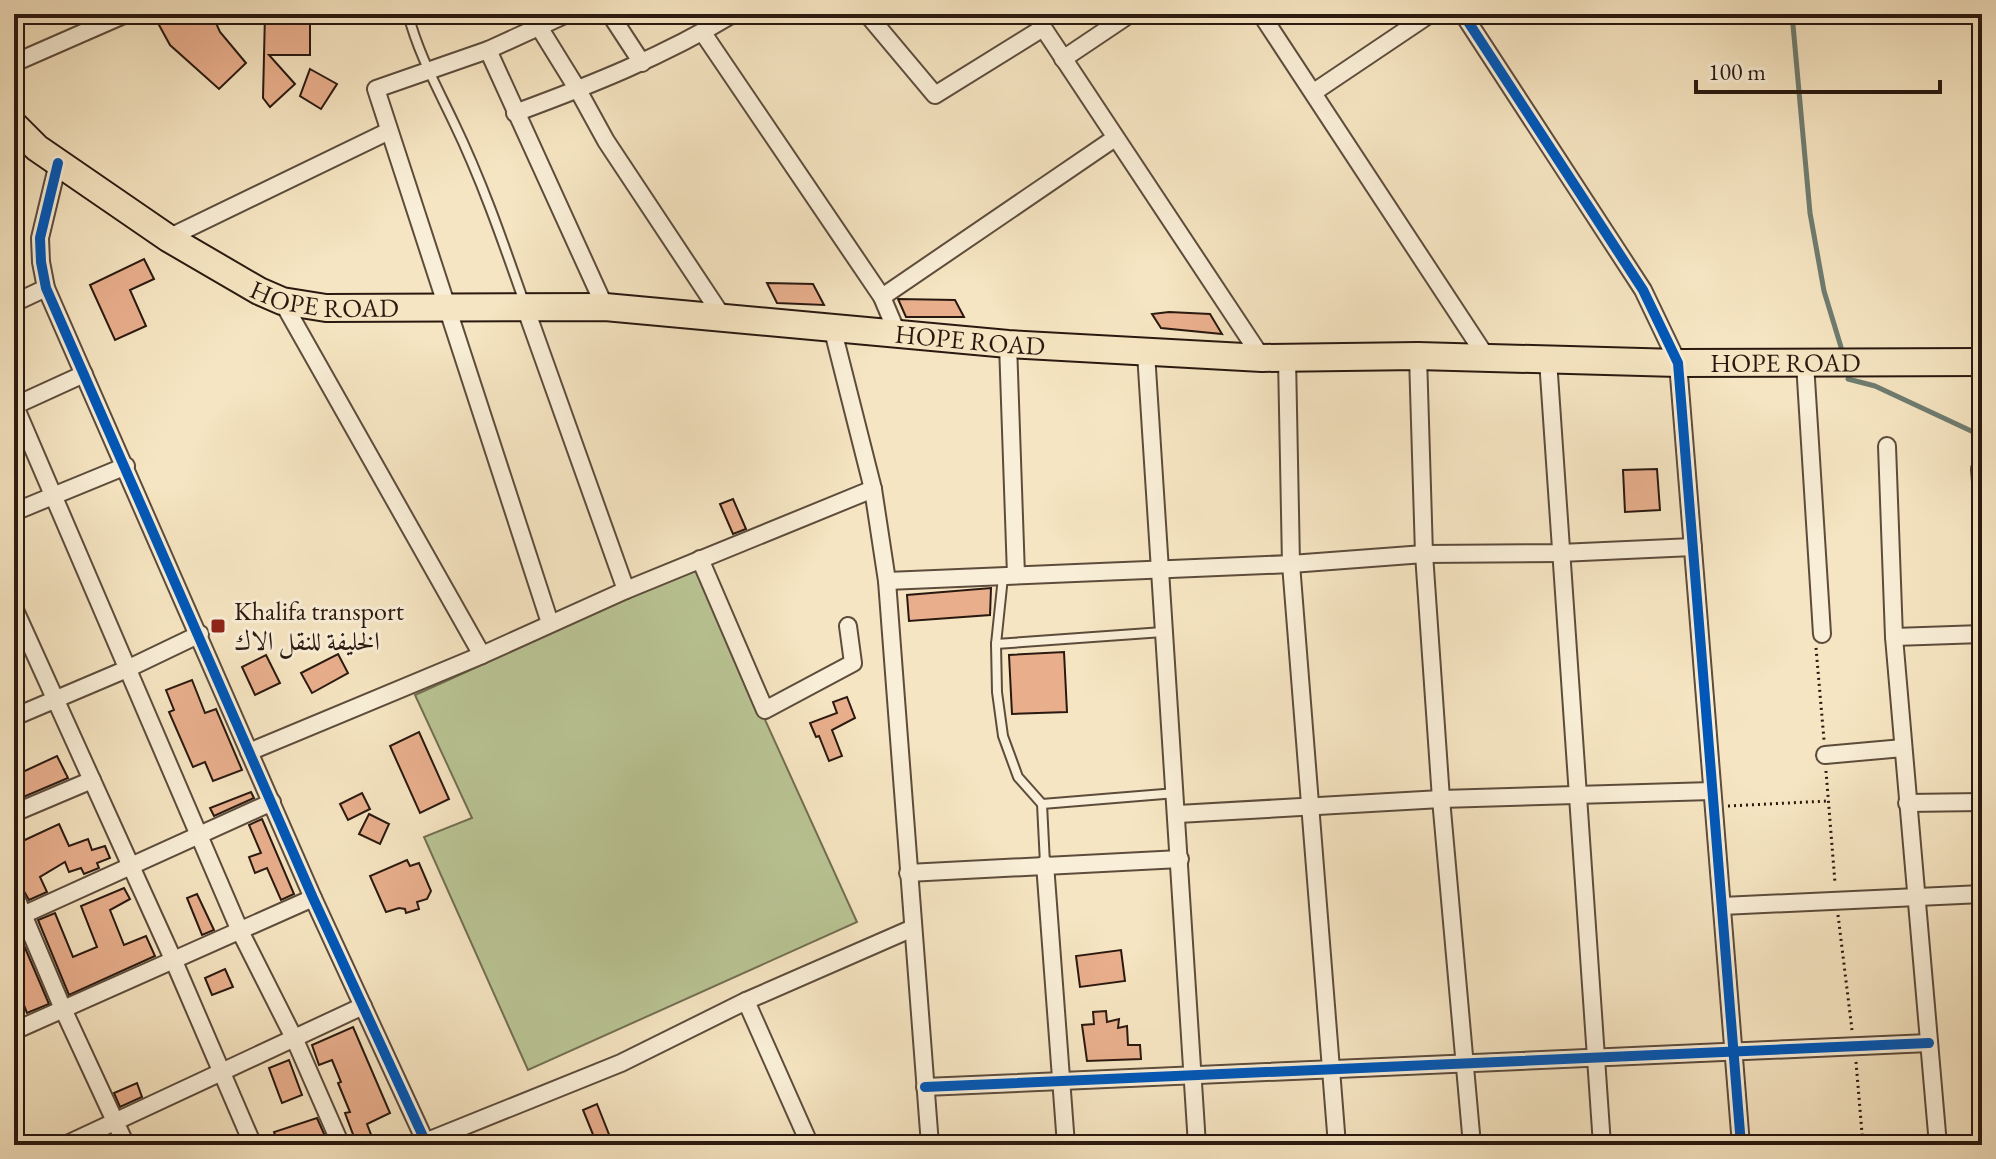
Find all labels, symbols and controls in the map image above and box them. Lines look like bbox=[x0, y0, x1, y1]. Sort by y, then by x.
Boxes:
scale bar bbox=[1696, 44, 1940, 94]
text: 100 m bbox=[1708, 56, 1766, 87]
street label: HOPE ROAD bbox=[245, 272, 399, 325]
street label: HOPE ROAD bbox=[894, 317, 1046, 363]
street label: HOPE ROAD bbox=[1710, 345, 1861, 380]
place label: Khalifa transport الخليفة للنقل الاك bbox=[234, 594, 404, 659]
marker: Khalifa transport الخليفة للنقل الاك bbox=[209, 617, 227, 635]

